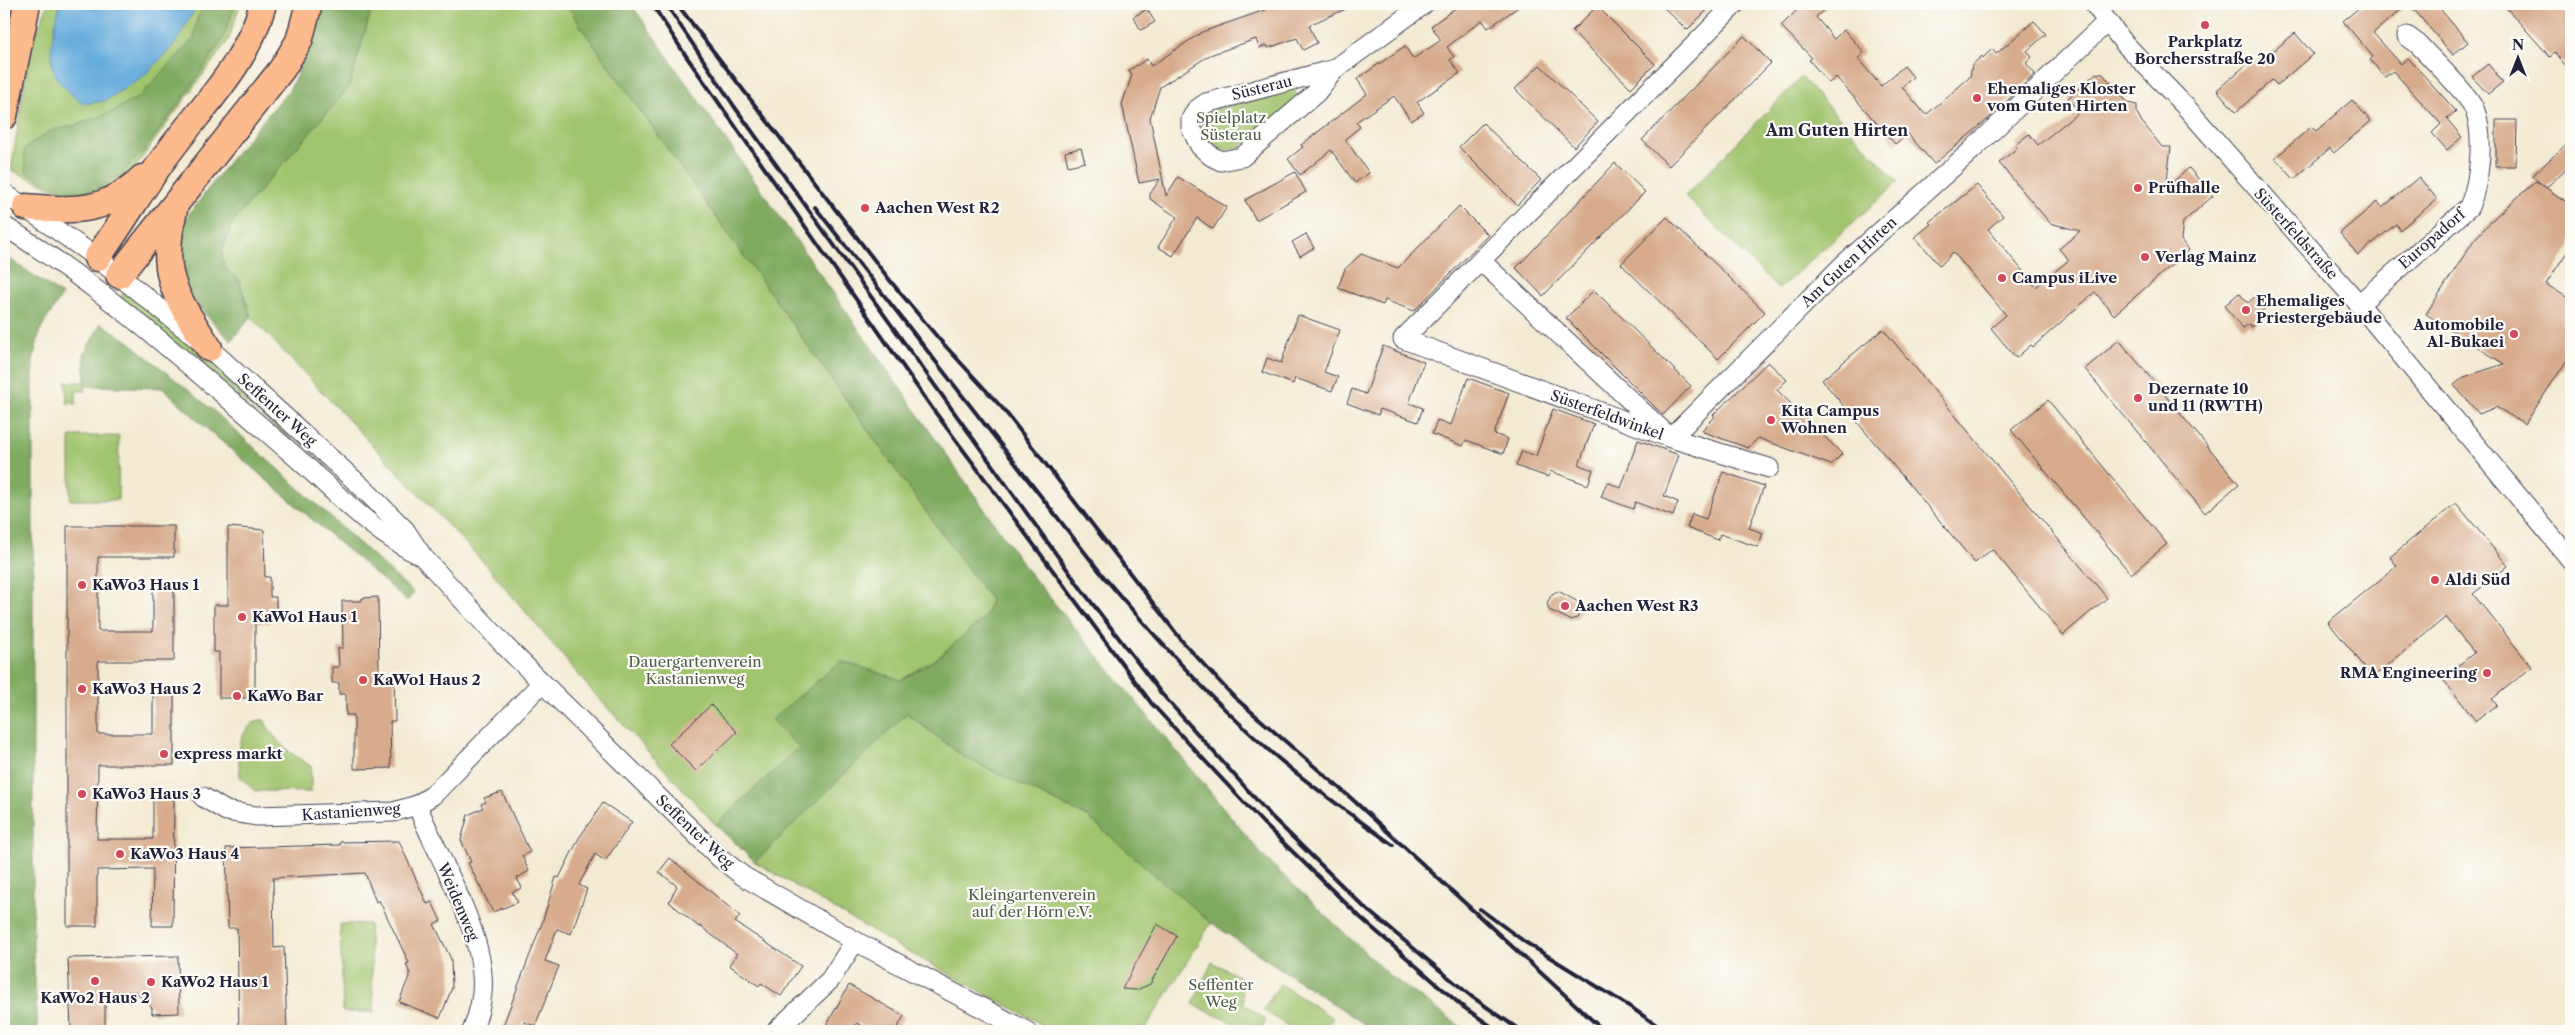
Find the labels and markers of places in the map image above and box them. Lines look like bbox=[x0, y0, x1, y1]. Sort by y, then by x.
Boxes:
marker: Parkplatz Borchersstraße 20 bbox=[2199, 19, 2211, 31]
place label: Parkplatz Borchersstraße 20 bbox=[2135, 32, 2275, 68]
place label: Ehemaliges Kloster vom Guten Hirten bbox=[1986, 79, 2136, 115]
marker: Ehemaliges Kloster vom Guten Hirten bbox=[1971, 92, 1983, 104]
place label: Prüfhalle bbox=[2148, 178, 2220, 197]
marker: Prüfhalle bbox=[2132, 182, 2144, 194]
place label: Aachen West R2 bbox=[874, 198, 1000, 217]
marker: Aachen West R2 bbox=[859, 202, 871, 214]
place label: Verlag Mainz bbox=[2154, 247, 2256, 266]
marker: Verlag Mainz bbox=[2139, 251, 2151, 263]
place label: Campus iLive bbox=[2012, 268, 2117, 287]
marker: Campus iLive bbox=[1996, 272, 2008, 284]
place label: Ehemaliges Priestergebäude bbox=[2256, 291, 2382, 327]
marker: Ehemaliges Priestergebäude bbox=[2240, 304, 2252, 316]
place label: Automobile Al-Bukaei bbox=[2412, 315, 2505, 351]
marker: Automobile Al-Bukaei bbox=[2508, 328, 2520, 340]
place label: Dezernate 10 und 11 (RWTH) bbox=[2148, 379, 2263, 415]
marker: Dezernate 10 und 11 (RWTH) bbox=[2132, 392, 2144, 404]
place label: Kita Campus Wohnen bbox=[1780, 401, 1879, 437]
marker: Kita Campus Wohnen bbox=[1765, 414, 1777, 426]
place label: Aldi Süd bbox=[2444, 570, 2511, 589]
marker: Aldi Süd bbox=[2429, 574, 2441, 586]
place label: KaWo3 Haus 1 bbox=[92, 575, 199, 594]
marker: KaWo3 Haus 1 bbox=[76, 579, 88, 591]
place label: Aachen West R3 bbox=[1574, 596, 1699, 615]
marker: Aachen West R3 bbox=[1559, 600, 1571, 612]
place label: KaWo1 Haus 1 bbox=[252, 607, 358, 626]
marker: KaWo1 Haus 1 bbox=[236, 611, 248, 623]
place label: RMA Engineering bbox=[2340, 663, 2477, 682]
marker: RMA Engineering bbox=[2481, 667, 2493, 679]
place label: KaWo1 Haus 2 bbox=[373, 670, 481, 689]
marker: KaWo1 Haus 2 bbox=[357, 674, 369, 686]
place label: KaWo3 Haus 2 bbox=[92, 679, 201, 698]
marker: KaWo3 Haus 2 bbox=[76, 683, 88, 695]
place label: KaWo Bar bbox=[247, 686, 324, 705]
marker: KaWo Bar bbox=[231, 690, 243, 702]
place label: express markt bbox=[174, 744, 283, 763]
marker: express markt bbox=[158, 748, 170, 760]
place label: KaWo3 Haus 3 bbox=[92, 784, 201, 803]
marker: KaWo3 Haus 3 bbox=[76, 788, 88, 800]
place label: KaWo3 Haus 4 bbox=[130, 844, 239, 863]
marker: KaWo3 Haus 4 bbox=[114, 848, 126, 860]
place label: KaWo2 Haus 1 bbox=[161, 972, 269, 991]
marker: KaWo2 Haus 2 bbox=[89, 975, 101, 987]
marker: KaWo2 Haus 1 bbox=[145, 976, 157, 988]
place label: KaWo2 Haus 2 bbox=[40, 988, 150, 1007]

